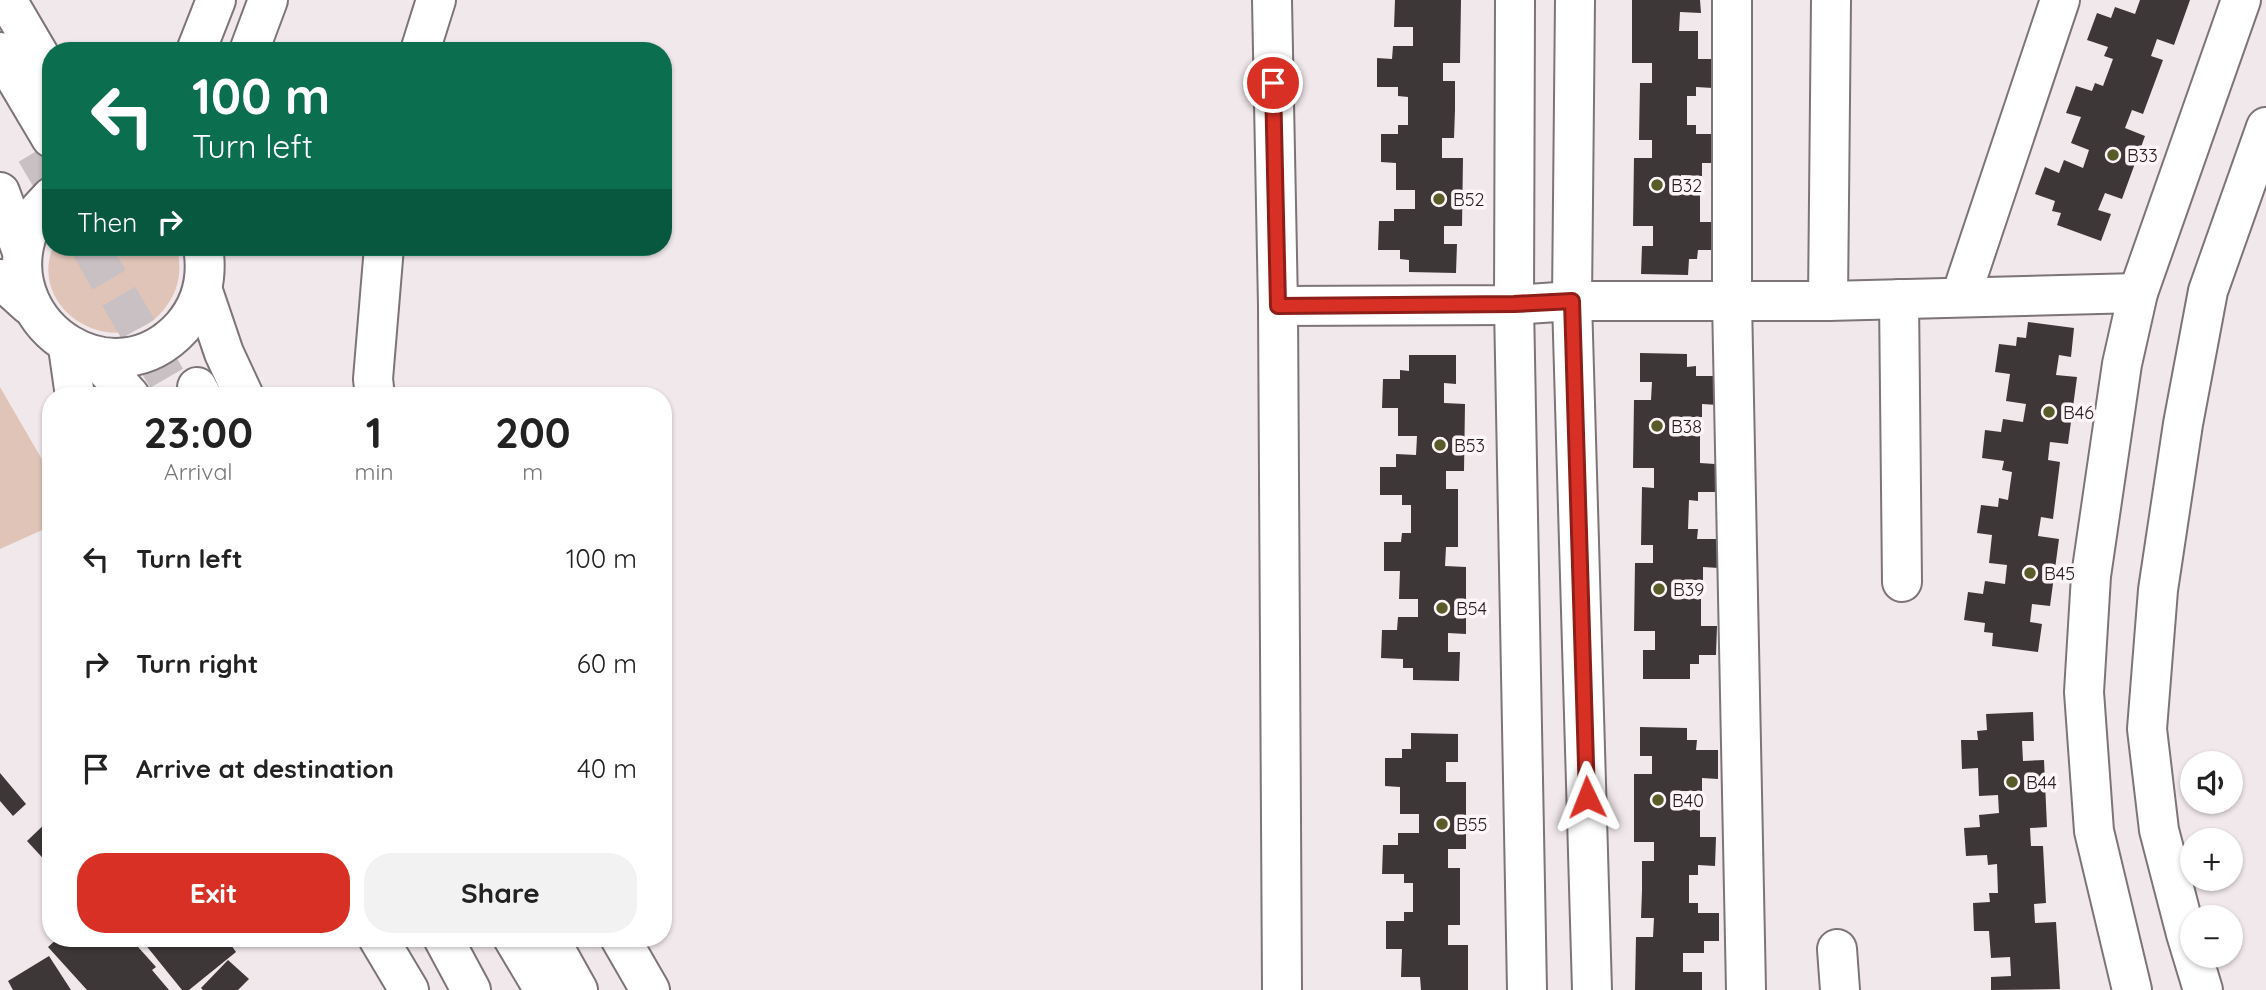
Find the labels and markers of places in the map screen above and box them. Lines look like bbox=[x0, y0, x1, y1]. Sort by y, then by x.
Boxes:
pin bbox=[1243, 53, 1303, 113]
place label: B33 bbox=[2127, 144, 2158, 167]
marker: B33 bbox=[2105, 147, 2121, 163]
place label: B32 bbox=[1671, 174, 1702, 197]
marker: B32 bbox=[1649, 177, 1665, 193]
place label: B52 bbox=[1453, 188, 1485, 211]
marker: B52 bbox=[1431, 191, 1447, 207]
place label: B46 bbox=[2063, 401, 2094, 424]
marker: B46 bbox=[2041, 404, 2057, 420]
place label: B38 bbox=[1671, 415, 1702, 438]
marker: B38 bbox=[1649, 418, 1665, 434]
place label: B53 bbox=[1454, 434, 1485, 457]
marker: B53 bbox=[1432, 437, 1448, 453]
place label: B45 bbox=[2044, 562, 2075, 585]
marker: B45 bbox=[2022, 565, 2038, 581]
place label: B39 bbox=[1673, 578, 1704, 601]
marker: B39 bbox=[1651, 581, 1667, 597]
place label: B54 bbox=[1456, 597, 1487, 620]
marker: B54 bbox=[1434, 600, 1450, 616]
place label: B44 bbox=[2026, 771, 2057, 794]
marker: B44 bbox=[2004, 774, 2020, 790]
place label: B40 bbox=[1672, 789, 1704, 812]
marker: B40 bbox=[1650, 792, 1666, 808]
place label: B55 bbox=[1456, 813, 1487, 836]
marker: B55 bbox=[1434, 816, 1450, 832]

